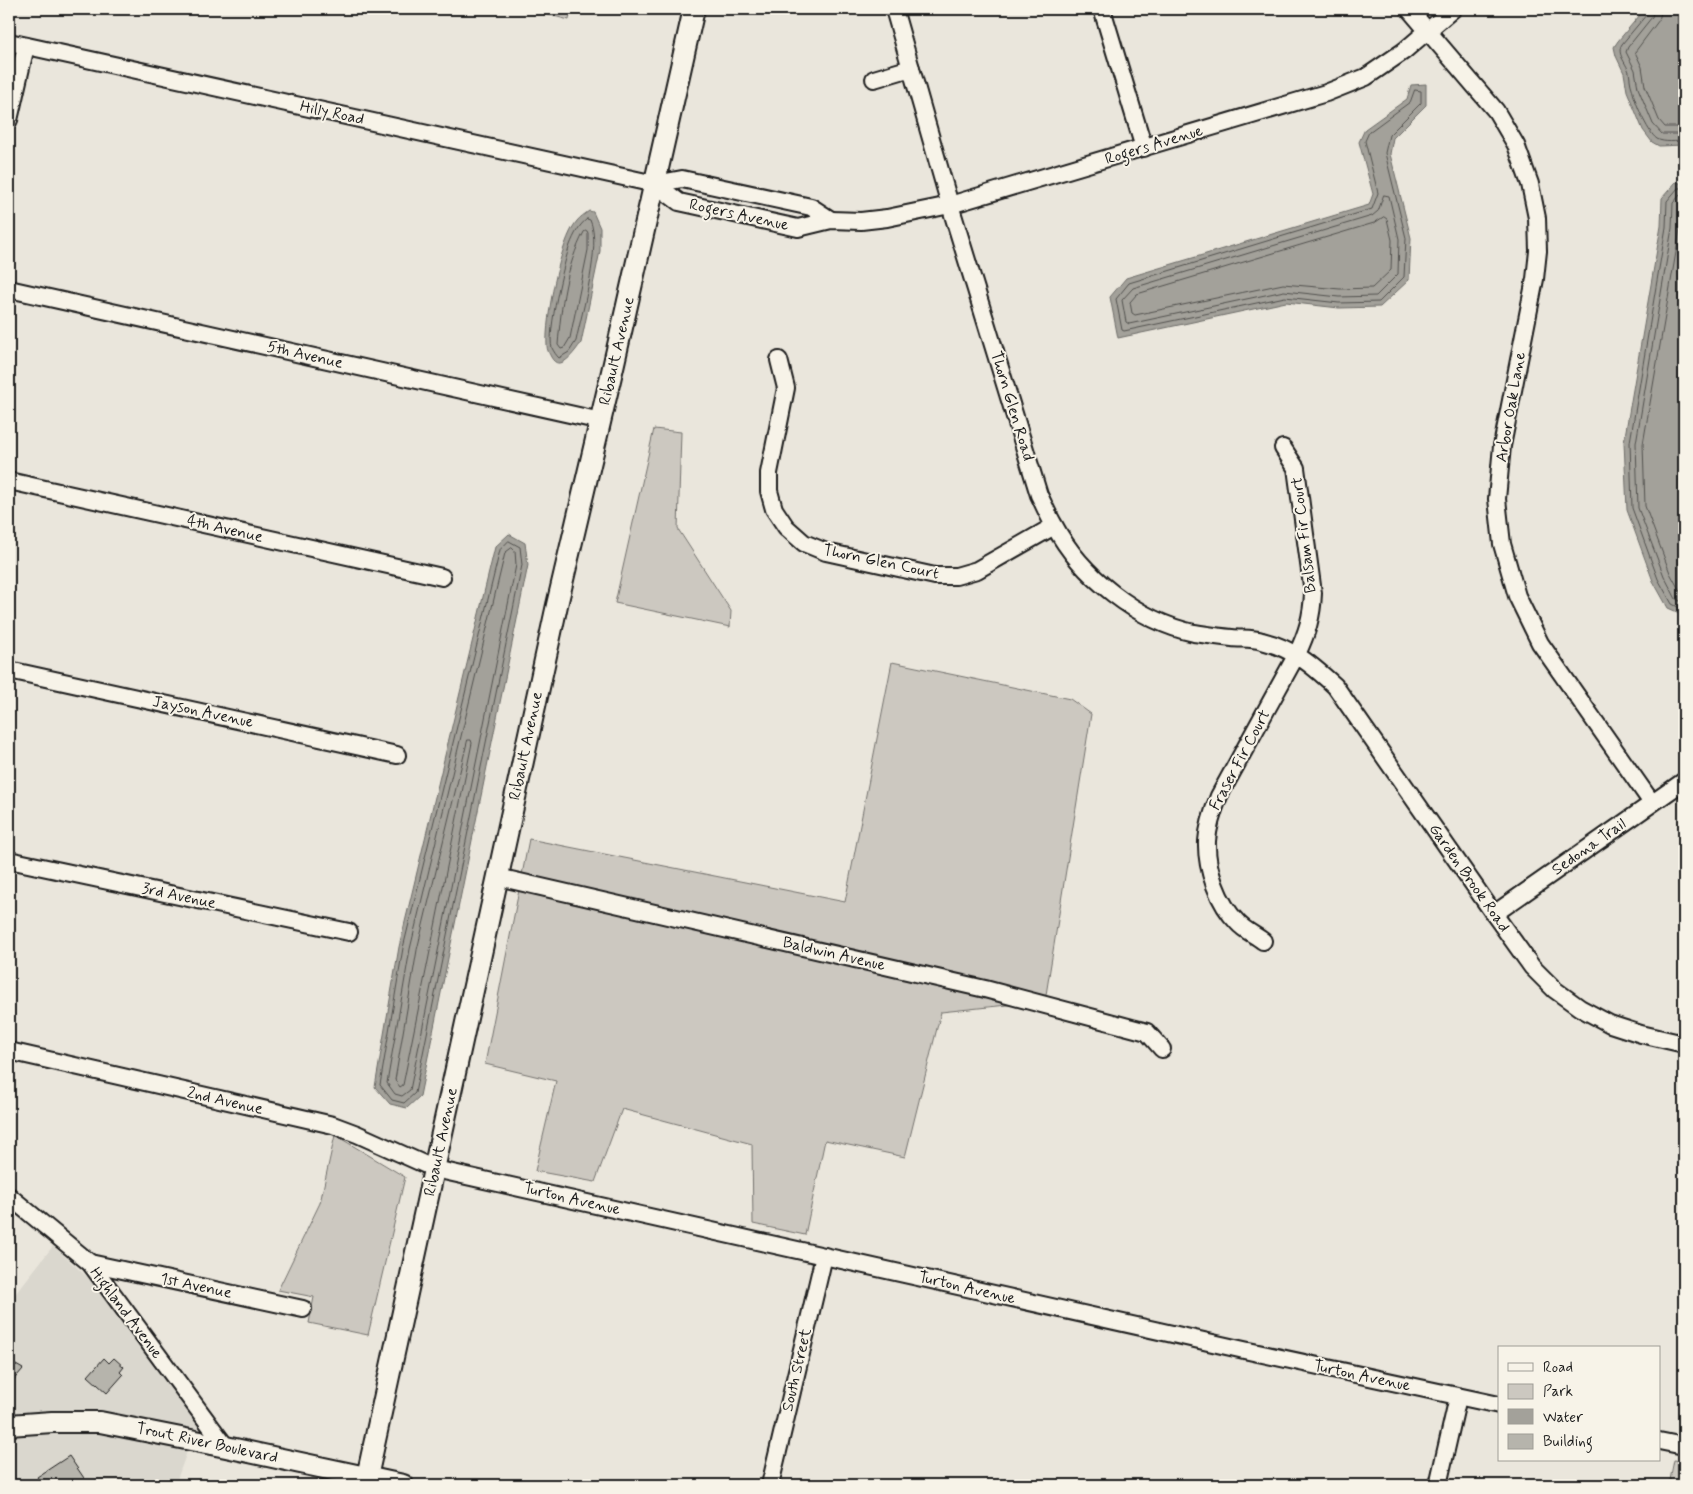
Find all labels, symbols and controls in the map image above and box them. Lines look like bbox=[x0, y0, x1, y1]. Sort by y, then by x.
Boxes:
street label: Hilly Road bbox=[298, 96, 366, 130]
street label: Rogers Avenue bbox=[1102, 120, 1206, 171]
street label: Rogers Avenue bbox=[687, 194, 791, 237]
street label: Ribault Avenue bbox=[594, 295, 640, 407]
street label: 5th Avenue bbox=[265, 336, 345, 374]
street label: Thorn Glen Road bbox=[985, 349, 1039, 463]
street label: Arbor Oak Lane bbox=[1491, 350, 1531, 464]
street label: Balsam Fir Court bbox=[1286, 475, 1322, 594]
street label: 4th Avenue bbox=[185, 510, 265, 548]
street label: Thorn Glen Court bbox=[821, 539, 941, 585]
street label: Ribault Avenue bbox=[504, 690, 548, 802]
street label: Jayson Avenue bbox=[150, 691, 256, 733]
street label: Fraser Fir Court bbox=[1205, 706, 1276, 814]
street label: Sedona Trail bbox=[1548, 814, 1630, 880]
street label: Garden Brook Road bbox=[1424, 820, 1514, 936]
street label: 3rd Avenue bbox=[140, 878, 218, 914]
street label: Baldwin Avenue bbox=[781, 932, 888, 976]
street label: 2nd Avenue bbox=[185, 1082, 265, 1120]
street label: Ribault Avenue bbox=[419, 1086, 463, 1198]
street label: Turton Avenue bbox=[521, 1178, 623, 1220]
street label: Highland Avenue bbox=[84, 1263, 168, 1364]
street label: Turton Avenue bbox=[916, 1267, 1018, 1309]
street label: 1st Avenue bbox=[158, 1268, 234, 1304]
street label: South Street bbox=[777, 1326, 817, 1414]
legend bbox=[1498, 1346, 1660, 1462]
street label: Turton Avenue bbox=[1311, 1355, 1413, 1397]
text: Road bbox=[1543, 1358, 1573, 1378]
text: Park bbox=[1543, 1382, 1573, 1402]
text: Water bbox=[1543, 1408, 1583, 1428]
street label: Trout River Boulevard bbox=[134, 1418, 280, 1468]
text: Building bbox=[1543, 1432, 1593, 1453]

